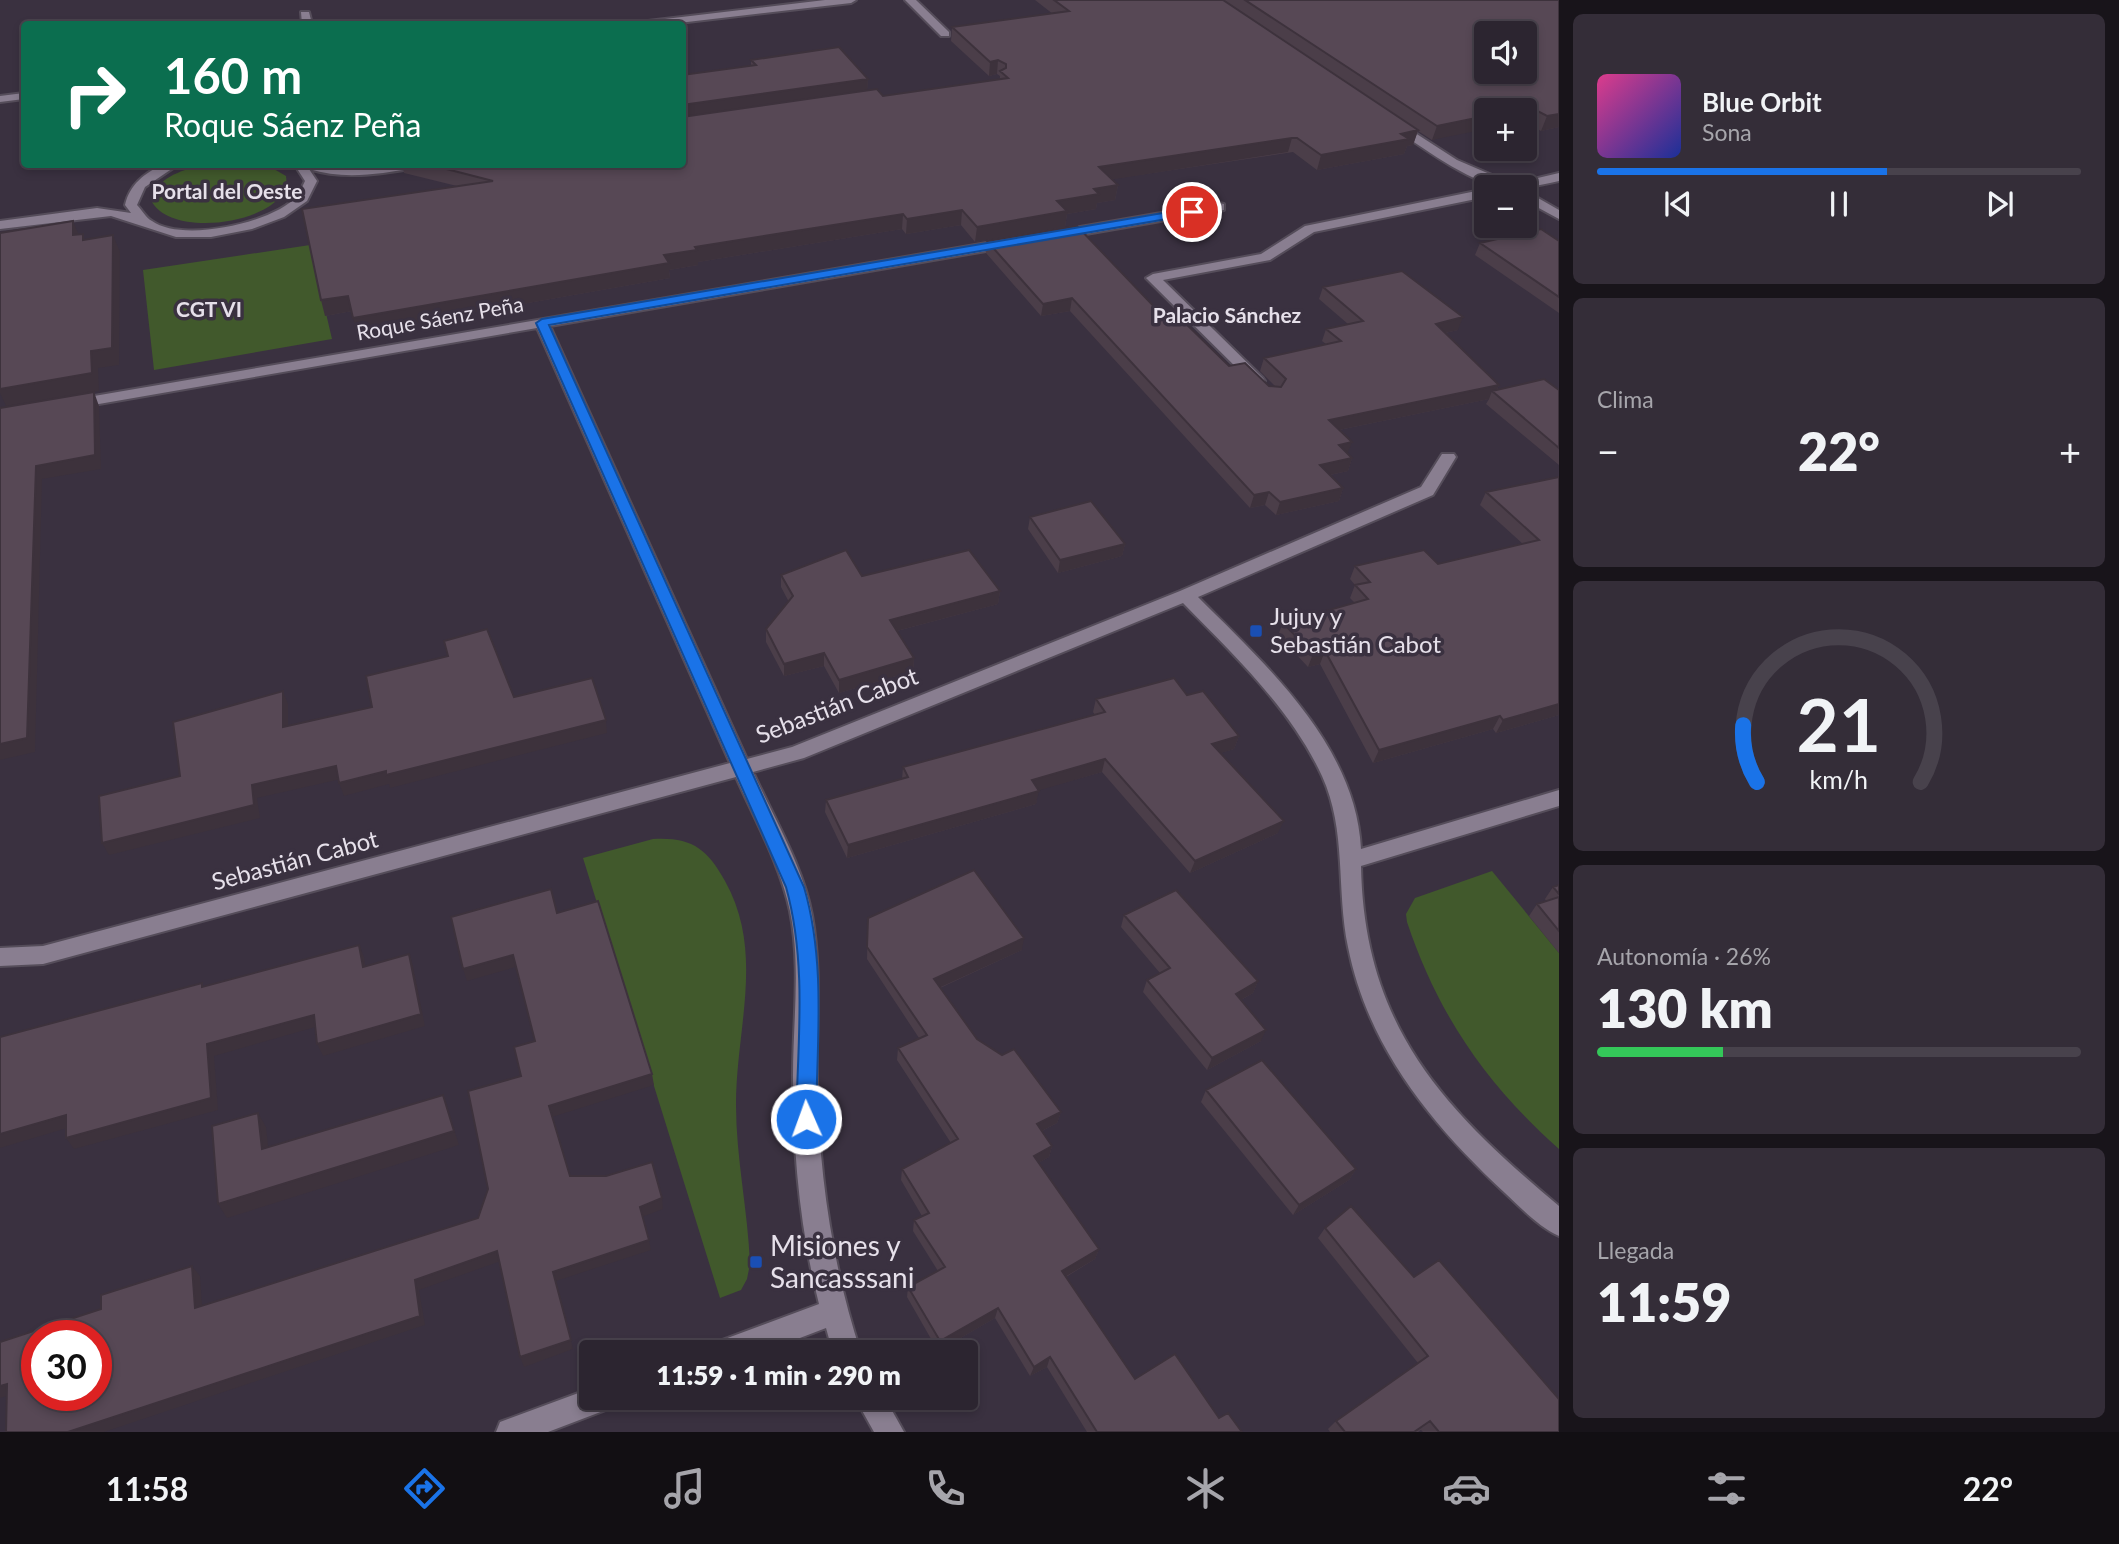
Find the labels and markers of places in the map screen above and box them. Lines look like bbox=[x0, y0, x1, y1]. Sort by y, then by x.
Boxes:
pin bbox=[1162, 182, 1222, 242]
place label: Jujuy y Sebastián Cabot bbox=[1270, 601, 1441, 658]
marker: Jujuy y Sebastián Cabot bbox=[1248, 623, 1264, 639]
place label: Misiones y Sancasssani bbox=[770, 1228, 914, 1294]
marker: Misiones y Sancasssani bbox=[748, 1254, 764, 1270]

